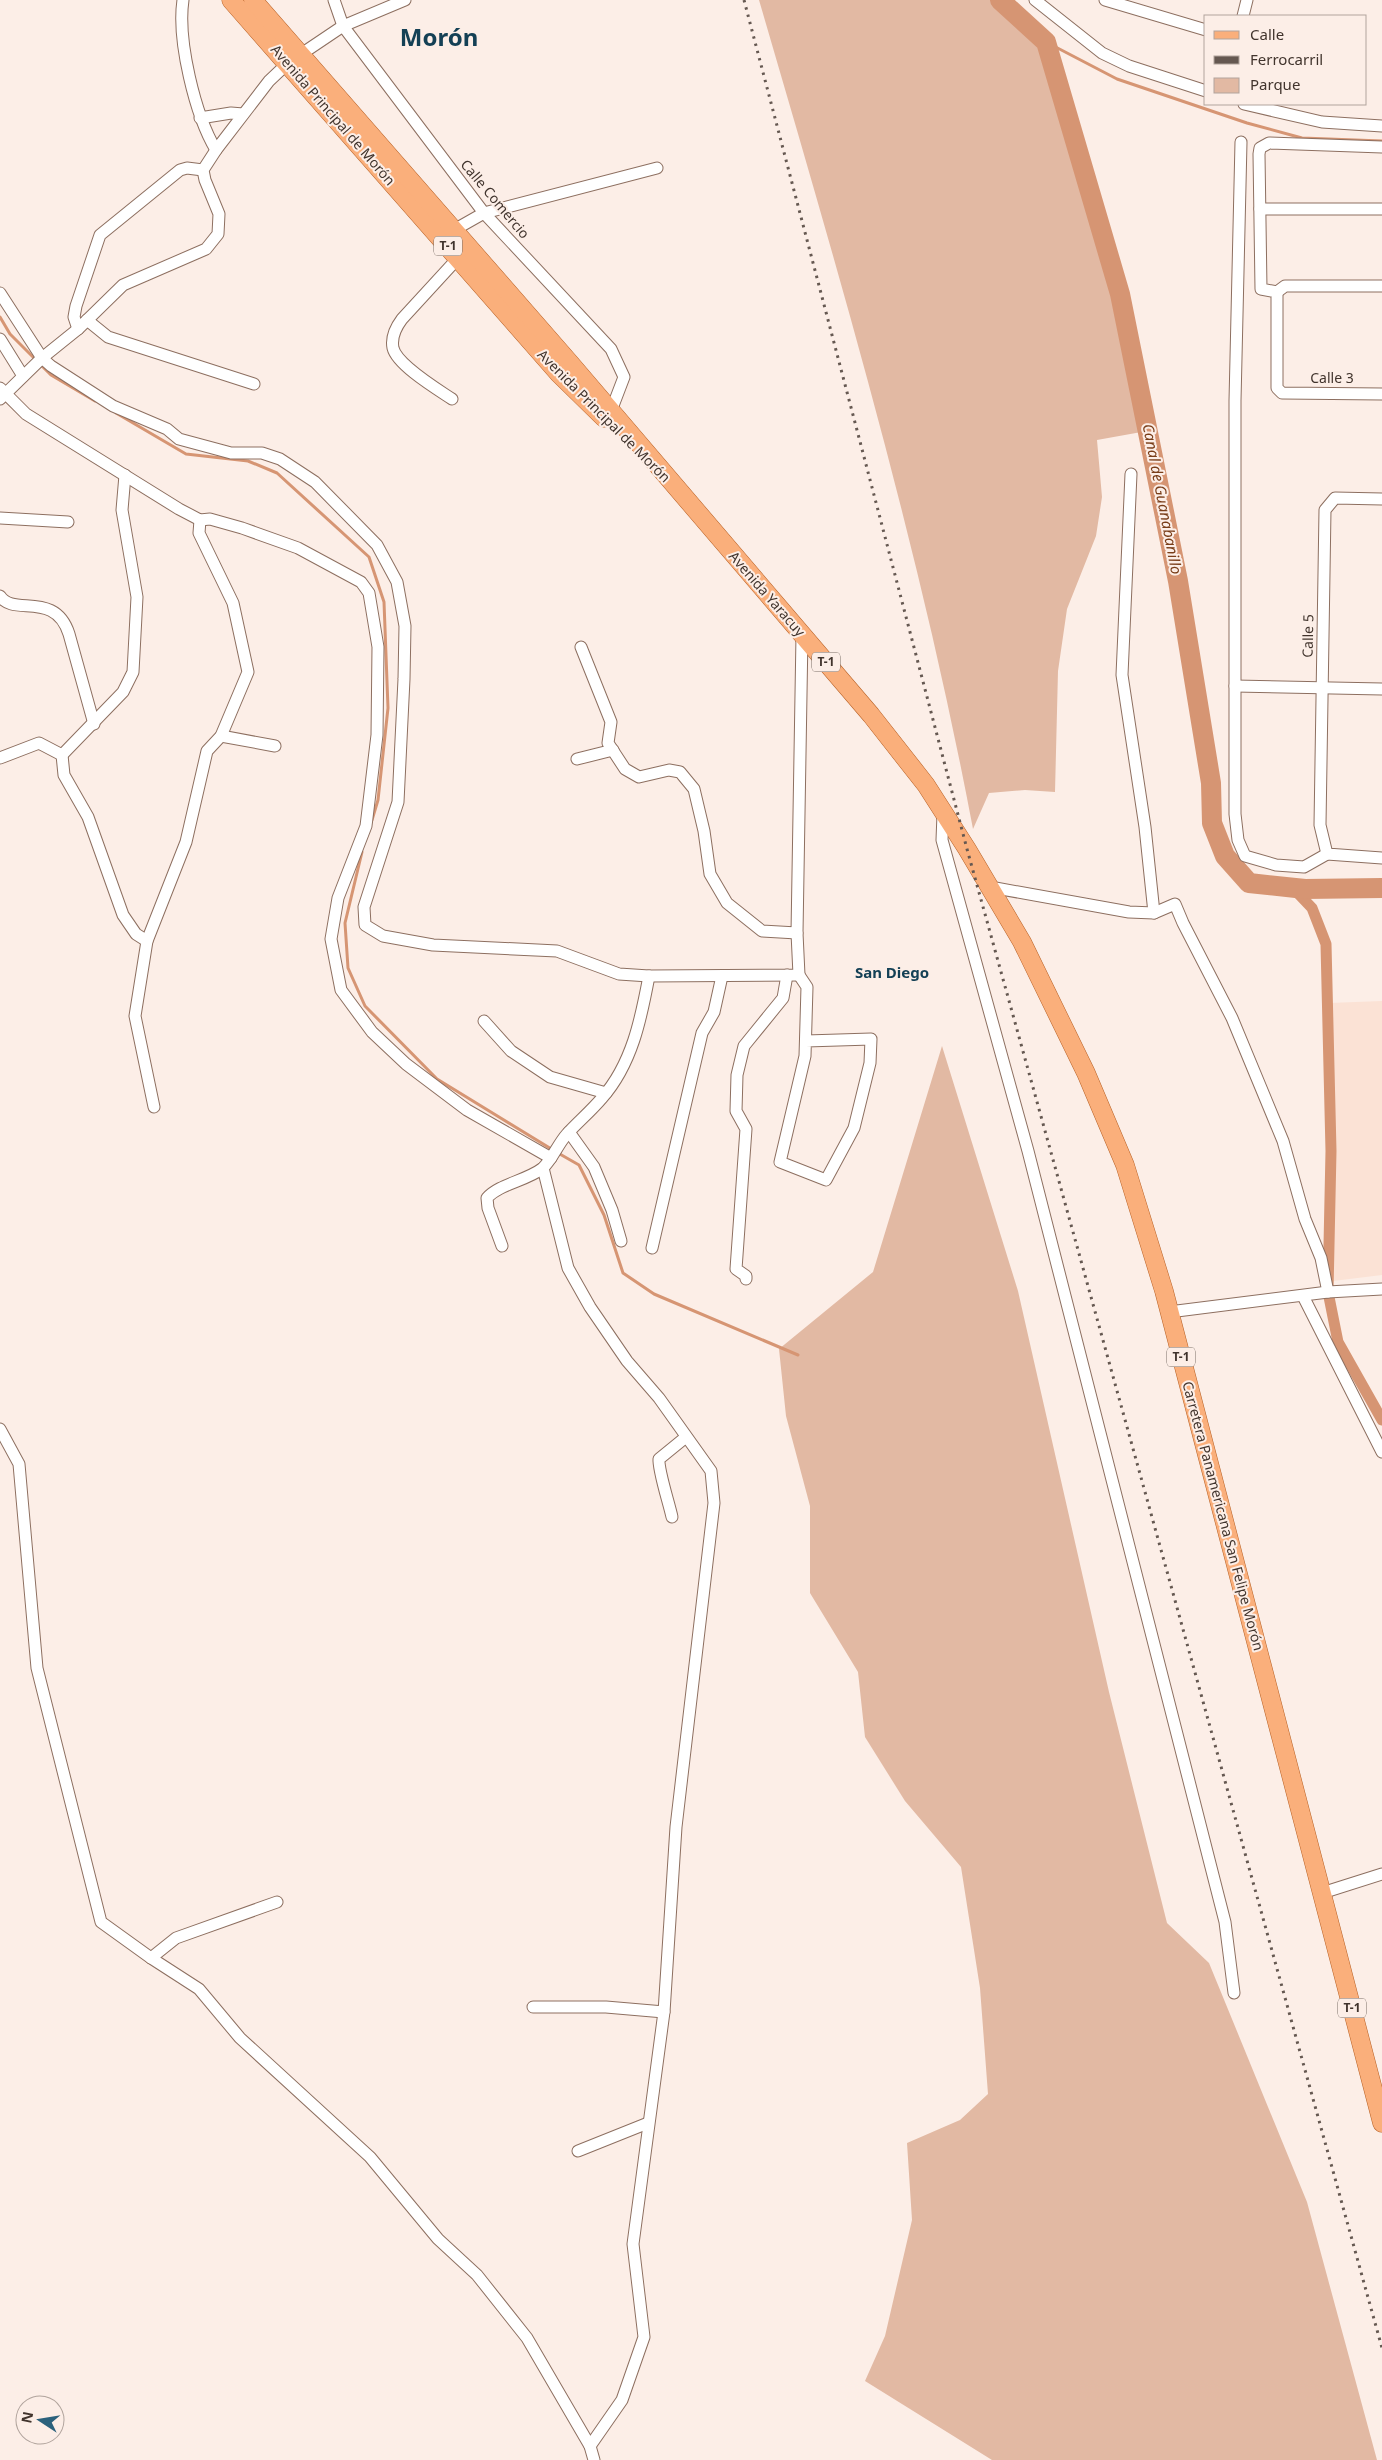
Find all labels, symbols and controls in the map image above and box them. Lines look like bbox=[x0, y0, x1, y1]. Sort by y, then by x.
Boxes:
legend bbox=[1204, 15, 1367, 105]
district label: Morón bbox=[400, 20, 478, 53]
text: Calle bbox=[1250, 24, 1284, 44]
street label: Avenida Principal de Morón bbox=[267, 40, 400, 189]
text: Ferrocarril bbox=[1250, 49, 1323, 69]
text: Parque bbox=[1250, 74, 1300, 94]
street label: Calle Comercio bbox=[457, 155, 534, 242]
road number: T-1 bbox=[434, 237, 462, 256]
street label: Avenida Principal de Morón bbox=[534, 345, 675, 486]
street label: Calle 3 bbox=[1310, 368, 1354, 387]
water label: Canal de Guanabanillo bbox=[1139, 422, 1187, 576]
street label: Avenida Yaracuy bbox=[725, 547, 810, 641]
street label: Calle 5 bbox=[1298, 614, 1317, 658]
road number: T-1 bbox=[812, 652, 840, 672]
district label: San Diego bbox=[855, 962, 929, 982]
road number: T-1 bbox=[1167, 1348, 1195, 1366]
street label: Carretera Panamericana San Felipe Morón bbox=[1178, 1379, 1269, 1653]
road number: T-1 bbox=[1338, 1999, 1366, 2018]
north arrow bbox=[15, 2395, 65, 2445]
text: N bbox=[16, 2410, 37, 2425]

